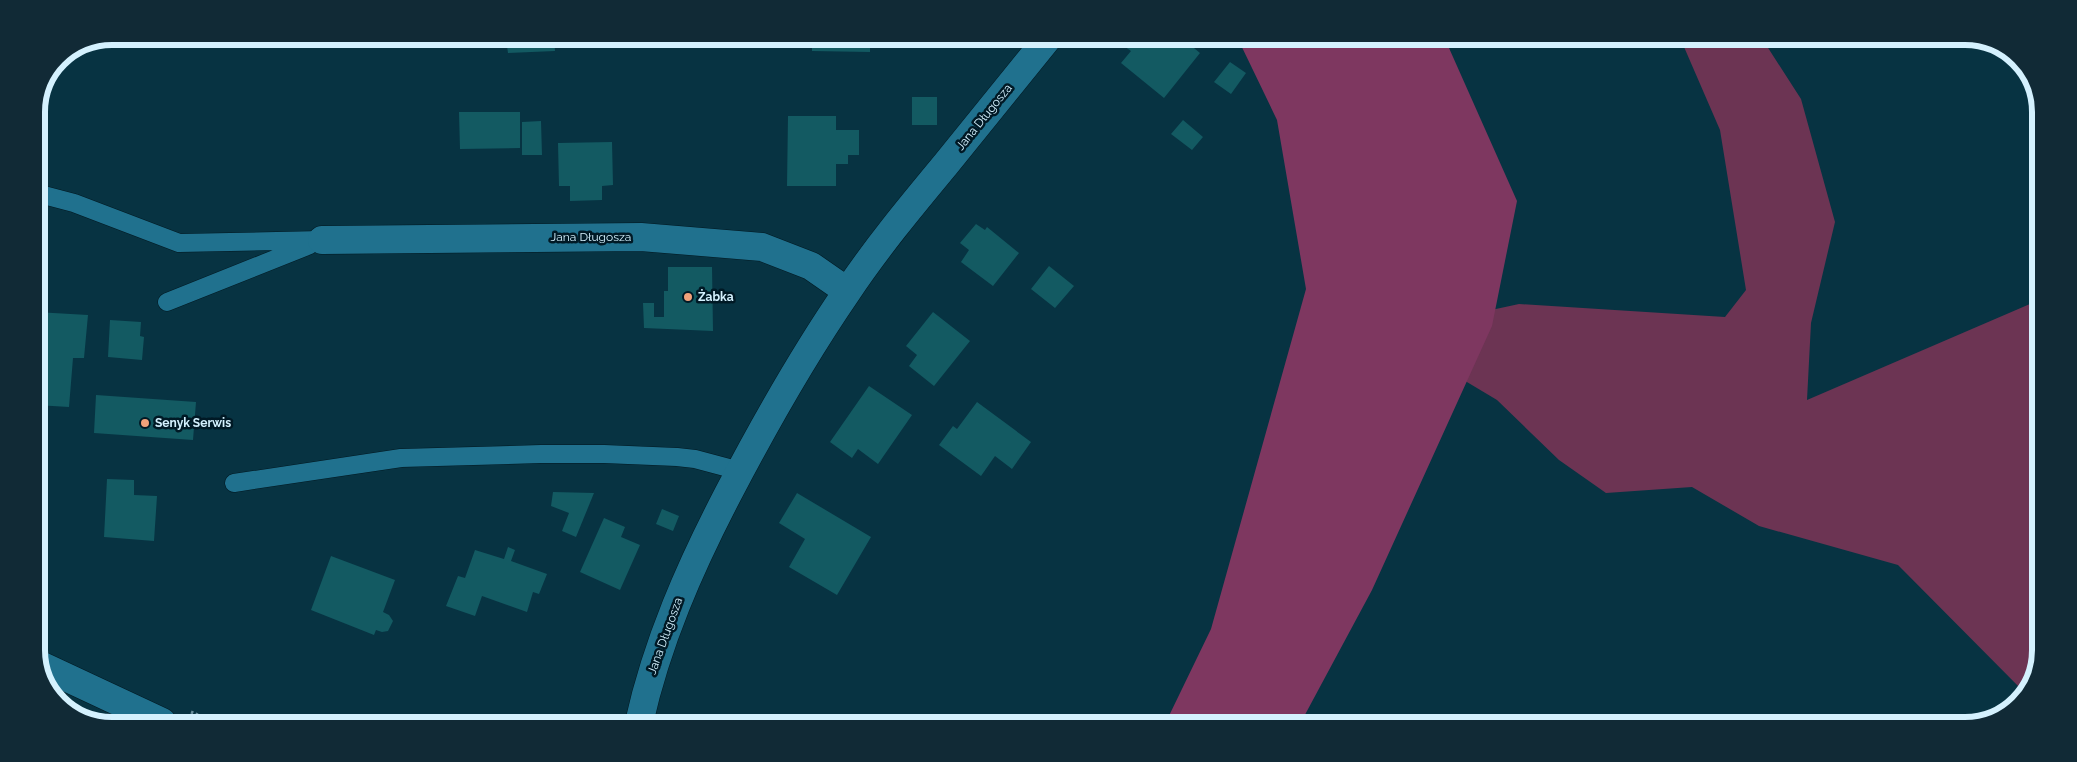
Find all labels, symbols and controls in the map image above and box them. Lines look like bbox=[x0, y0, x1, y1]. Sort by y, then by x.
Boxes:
street label: Jana Długosza bbox=[953, 81, 1015, 153]
street label: Jana Długosza bbox=[551, 230, 631, 244]
place label: Żabka bbox=[698, 289, 734, 304]
marker: Żabka bbox=[682, 291, 694, 303]
place label: Senyk Serwis bbox=[155, 416, 231, 430]
marker: Senyk Serwis bbox=[139, 417, 151, 429]
street label: Jana Długosza bbox=[645, 596, 685, 676]

